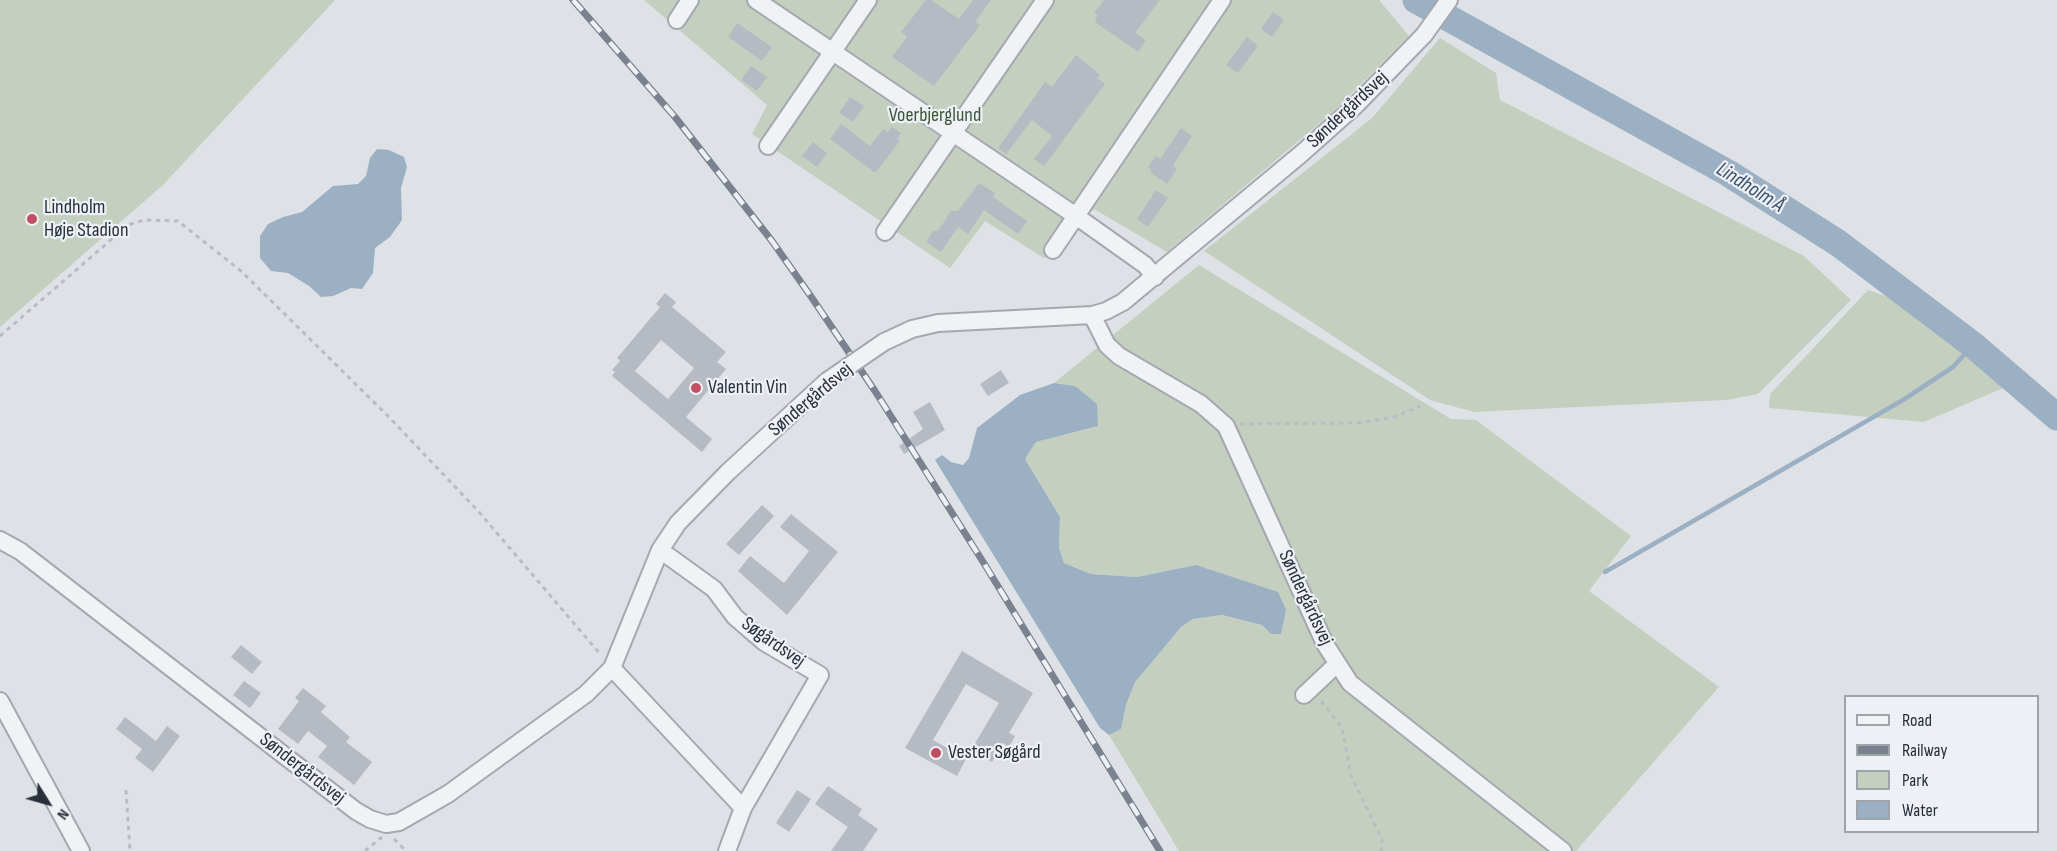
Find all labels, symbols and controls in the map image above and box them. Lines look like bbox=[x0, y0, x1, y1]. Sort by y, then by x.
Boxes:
street label: Søndergårdsvej bbox=[1302, 66, 1394, 154]
park label: Voerbjerglund bbox=[889, 104, 981, 128]
water label: Lindholm Å bbox=[1711, 157, 1789, 219]
place label: Lindholm Høje Stadion bbox=[44, 196, 128, 243]
marker: Lindholm Høje Stadion bbox=[25, 212, 39, 226]
street label: Søndergårdsvej bbox=[764, 358, 858, 442]
place label: Valentin Vin bbox=[708, 376, 787, 400]
marker: Valentin Vin bbox=[689, 381, 703, 395]
street label: Søndergårdsvej bbox=[1272, 546, 1338, 650]
street label: Søgårdsvej bbox=[737, 612, 809, 674]
legend bbox=[1844, 695, 2039, 833]
text: Road bbox=[1902, 710, 1932, 731]
street label: Søndergårdsvej bbox=[254, 728, 350, 810]
text: Railway bbox=[1902, 740, 1947, 761]
place label: Vester Søgård bbox=[948, 741, 1040, 765]
marker: Vester Søgård bbox=[929, 746, 943, 760]
text: Park bbox=[1902, 770, 1928, 791]
north arrow bbox=[18, 773, 78, 833]
text: Water bbox=[1902, 800, 1938, 821]
text: N bbox=[53, 805, 73, 823]

